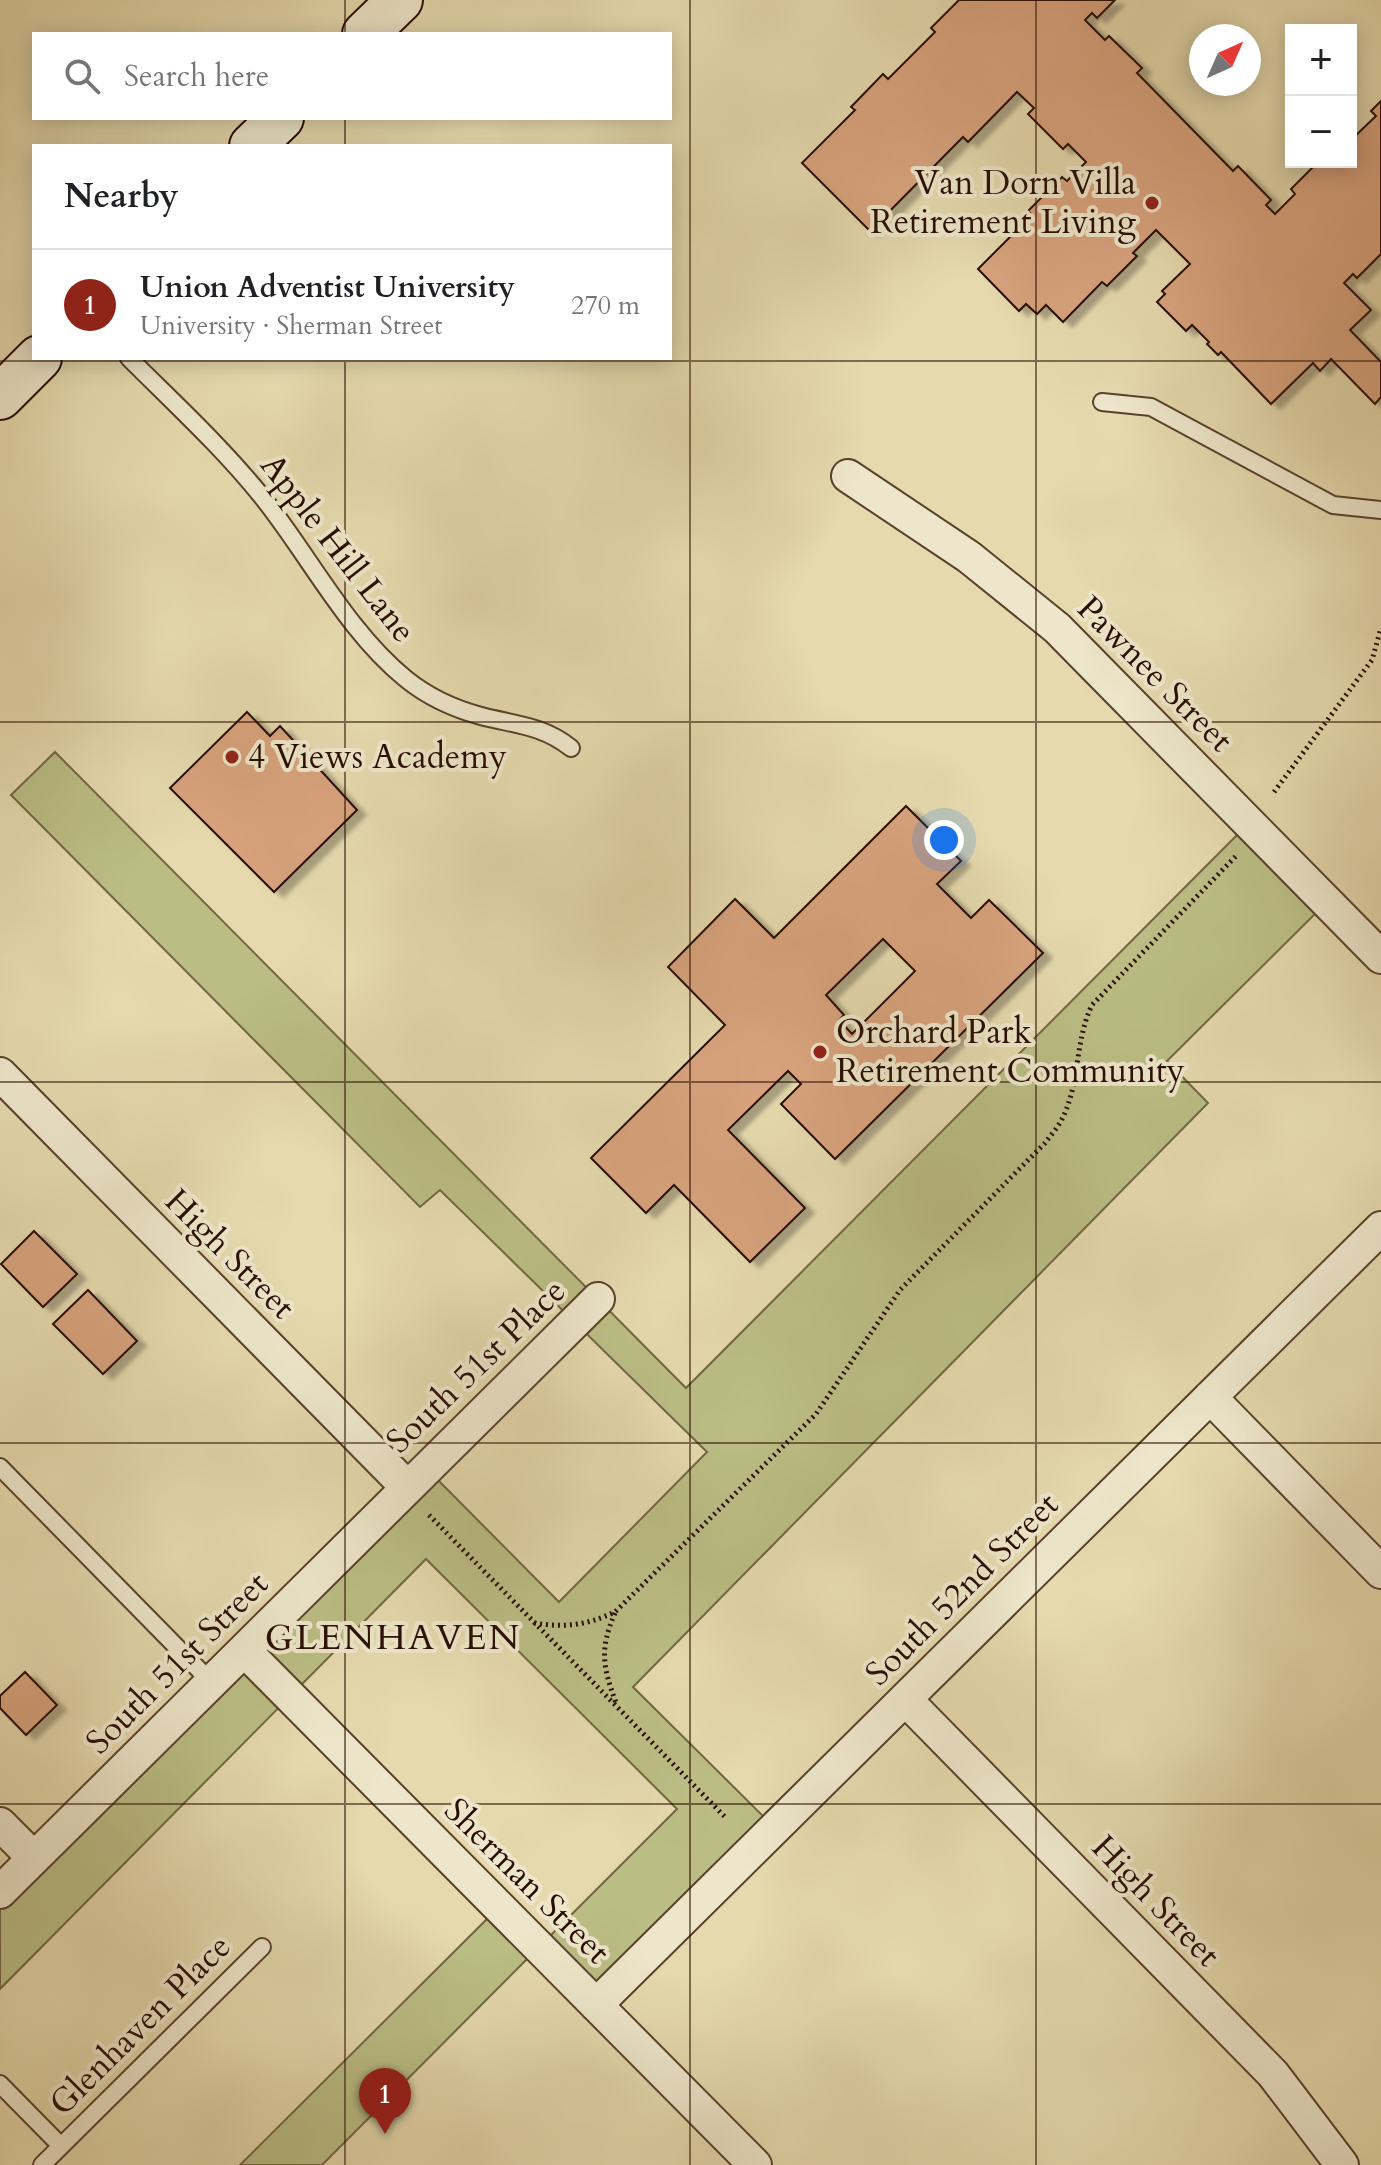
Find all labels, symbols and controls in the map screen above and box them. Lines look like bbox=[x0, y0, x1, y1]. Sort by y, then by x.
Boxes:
north arrow bbox=[1189, 24, 1261, 96]
map controls bbox=[1285, 24, 1357, 168]
button: + bbox=[1285, 24, 1357, 96]
search box bbox=[32, 32, 672, 120]
icon: search bbox=[60, 54, 104, 98]
text: Search here bbox=[124, 56, 269, 97]
button: − bbox=[1285, 96, 1357, 168]
place label: Van Dorn Villa Retirement Living bbox=[870, 160, 1136, 245]
text: Nearby bbox=[64, 173, 179, 219]
marker: Van Dorn Villa Retirement Living bbox=[1143, 194, 1161, 212]
text: Union Adventist University bbox=[140, 267, 515, 308]
text: 1 bbox=[83, 288, 97, 323]
text: 270 m bbox=[571, 288, 640, 323]
text: University · Sherman Street bbox=[140, 308, 442, 343]
street label: Apple Hill Lane bbox=[250, 444, 426, 652]
street label: Pawnee Street bbox=[1067, 586, 1243, 762]
place label: 4 Views Academy bbox=[248, 734, 507, 780]
marker: 4 Views Academy bbox=[223, 748, 241, 766]
your location bbox=[924, 820, 964, 860]
place label: Orchard Park Retirement Community bbox=[836, 1009, 1185, 1094]
marker: Orchard Park Retirement Community bbox=[811, 1043, 829, 1061]
street label: High Street bbox=[155, 1179, 305, 1329]
street label: South 51st Place bbox=[376, 1269, 576, 1463]
street label: South 52nd Street bbox=[855, 1482, 1069, 1696]
street label: South 51st Street bbox=[76, 1562, 278, 1764]
district label: GLENHAVEN bbox=[265, 1613, 521, 1662]
street label: Sherman Street bbox=[434, 1788, 620, 1974]
street label: High Street bbox=[1082, 1825, 1231, 1977]
street label: Glenhaven Place bbox=[39, 1924, 241, 2126]
pin: 1 bbox=[359, 2068, 411, 2134]

